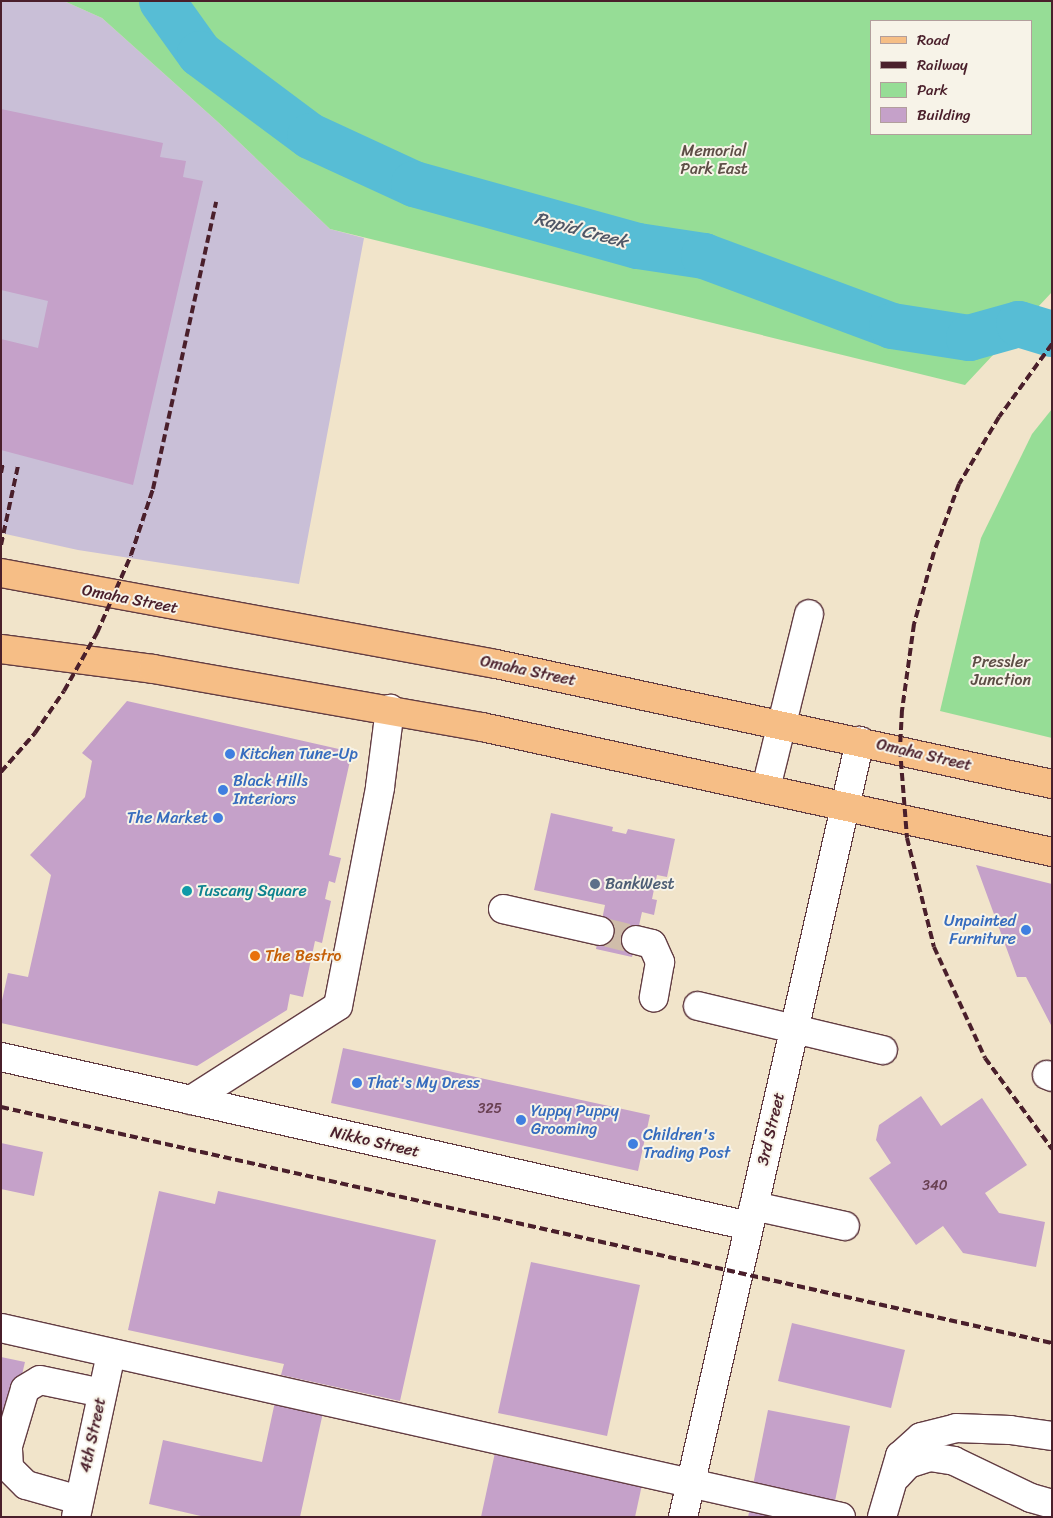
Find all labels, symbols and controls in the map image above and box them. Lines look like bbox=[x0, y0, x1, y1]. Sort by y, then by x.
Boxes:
legend bbox=[870, 20, 1033, 135]
text: Road bbox=[917, 27, 949, 53]
text: Railway bbox=[917, 52, 968, 78]
text: Park bbox=[917, 77, 948, 103]
text: Building bbox=[917, 102, 971, 128]
park label: Memorial Park East bbox=[680, 141, 748, 179]
water label: Rapid Creek bbox=[532, 207, 630, 253]
street label: Omaha Street bbox=[80, 580, 180, 618]
street label: Omaha Street bbox=[478, 651, 578, 691]
park label: Pressler Junction bbox=[971, 652, 1031, 690]
street label: Omaha Street bbox=[874, 735, 974, 775]
place label: Kitchen Tune-Up bbox=[240, 744, 358, 764]
marker: Kitchen Tune-Up bbox=[224, 748, 236, 760]
place label: Black Hills Interiors bbox=[233, 771, 308, 809]
marker: Black Hills Interiors bbox=[217, 784, 229, 796]
place label: The Market bbox=[128, 808, 208, 828]
marker: The Market bbox=[212, 812, 224, 824]
place label: BankWest bbox=[605, 874, 675, 894]
marker: BankWest bbox=[589, 878, 601, 890]
place label: Tuscany Square bbox=[197, 881, 306, 901]
marker: Tuscany Square bbox=[181, 885, 193, 897]
place label: Unpainted Furniture bbox=[944, 911, 1016, 949]
marker: Unpainted Furniture bbox=[1020, 924, 1032, 936]
place label: The Bestro bbox=[265, 946, 342, 966]
marker: The Bestro bbox=[249, 950, 261, 962]
place label: That's My Dress bbox=[367, 1073, 480, 1093]
marker: That's My Dress bbox=[351, 1077, 363, 1089]
street label: 3rd Street bbox=[753, 1091, 789, 1167]
house number: 325 bbox=[478, 1101, 502, 1117]
place label: Yuppy Puppy Grooming bbox=[531, 1101, 619, 1139]
marker: Yuppy Puppy Grooming bbox=[515, 1114, 527, 1126]
street label: Nikko Street bbox=[328, 1122, 422, 1162]
place label: Children's Trading Post bbox=[643, 1125, 731, 1163]
marker: Children's Trading Post bbox=[627, 1138, 639, 1150]
house number: 340 bbox=[922, 1178, 948, 1194]
street label: 4th Street bbox=[76, 1396, 110, 1474]

